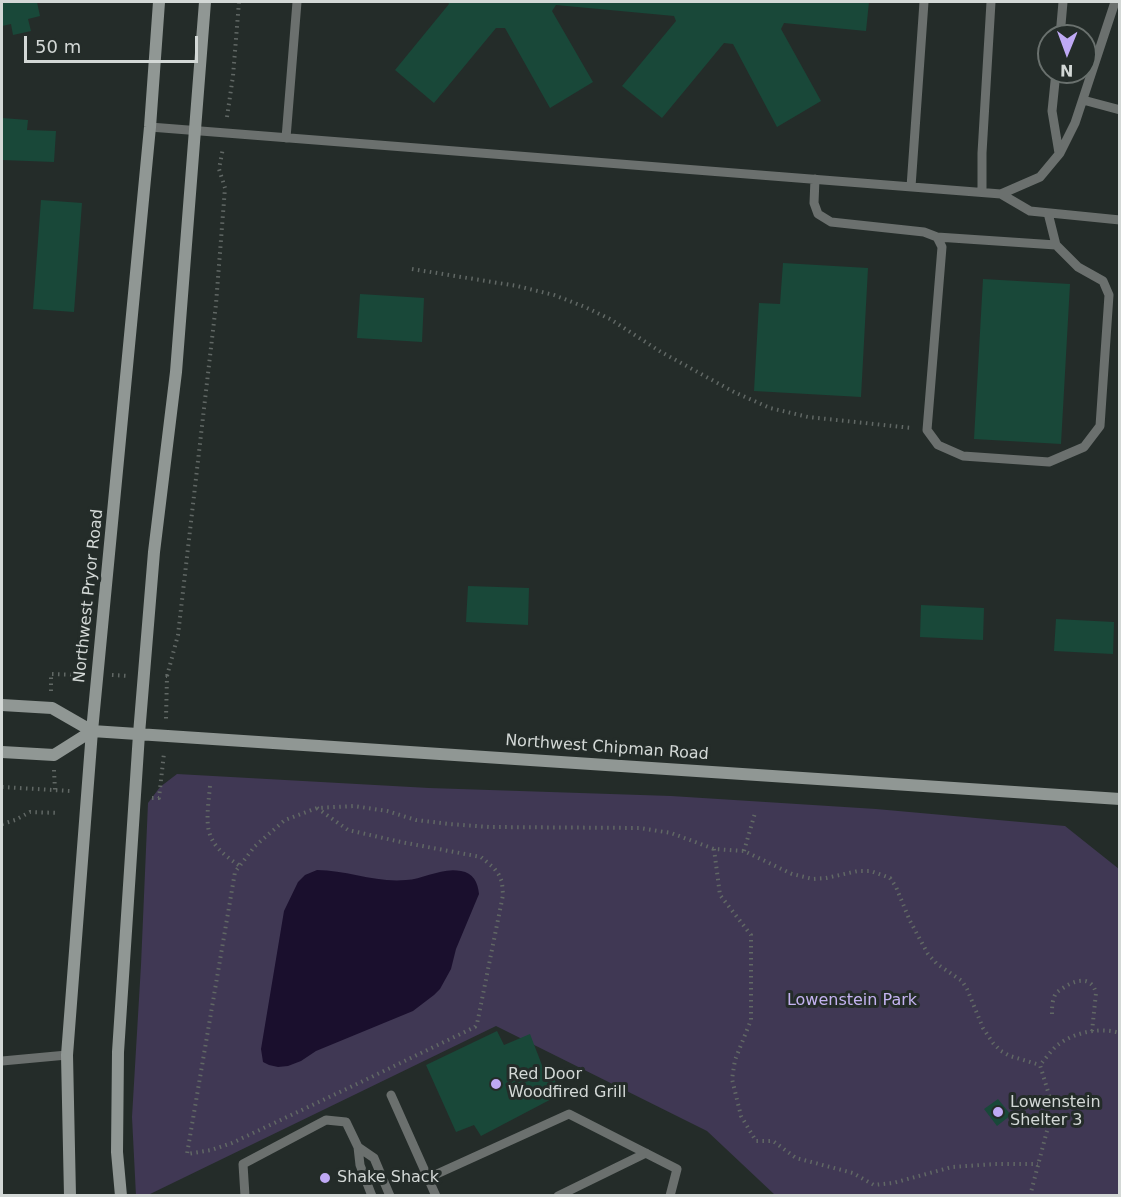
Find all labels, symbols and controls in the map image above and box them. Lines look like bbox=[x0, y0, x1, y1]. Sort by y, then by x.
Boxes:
scale bar bbox=[27, 24, 201, 62]
north arrow bbox=[1037, 24, 1097, 84]
text: 50 m bbox=[35, 36, 81, 57]
text: N bbox=[1060, 61, 1074, 80]
street label: Northwest Pryor Road bbox=[70, 508, 108, 684]
street label: Northwest Chipman Road bbox=[505, 731, 709, 765]
park label: Lowenstein Park bbox=[787, 991, 917, 1011]
place label: Red Door Woodfired Grill bbox=[508, 1065, 626, 1103]
marker: Red Door Woodfired Grill bbox=[489, 1077, 503, 1091]
place label: Lowenstein Shelter 3 bbox=[1010, 1093, 1101, 1131]
marker: Lowenstein Shelter 3 bbox=[991, 1105, 1005, 1119]
place label: Shake Shack bbox=[337, 1168, 439, 1188]
marker: Shake Shack bbox=[318, 1171, 332, 1185]

